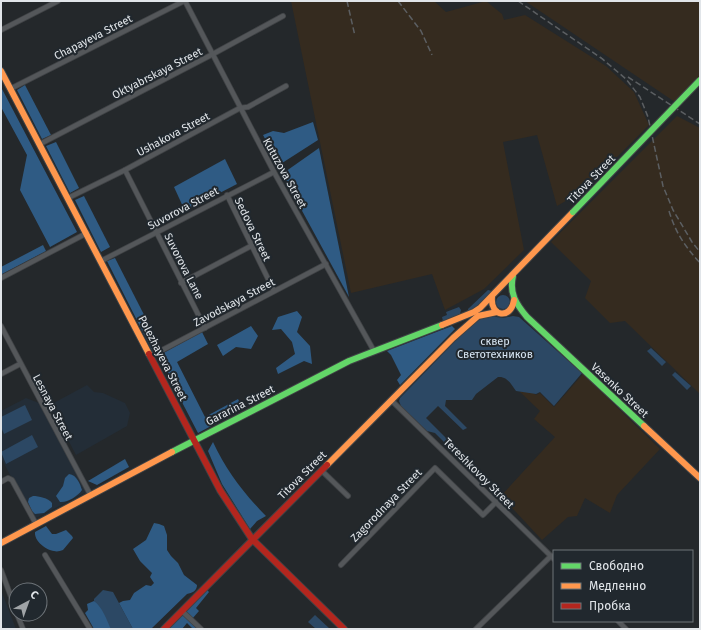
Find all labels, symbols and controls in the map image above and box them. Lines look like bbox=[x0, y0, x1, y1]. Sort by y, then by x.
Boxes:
street label: Chapayeva Street bbox=[52, 12, 135, 63]
street label: Oktyabrskaya Street bbox=[110, 45, 204, 102]
street label: Ushakova Street bbox=[135, 110, 212, 159]
street label: Kutuzova Street bbox=[260, 136, 309, 211]
street label: Titova Street bbox=[565, 152, 618, 207]
street label: Suvorova Street bbox=[146, 184, 221, 233]
street label: Sedova Street bbox=[232, 195, 274, 263]
street label: Suvorova Lane bbox=[161, 231, 206, 301]
street label: Zavodskaya Street bbox=[191, 276, 277, 329]
street label: Polezhayeva Street bbox=[135, 313, 190, 403]
park label: сквер Светотехников bbox=[457, 335, 533, 361]
street label: Vasenko Street bbox=[588, 360, 651, 420]
street label: Lesnaya Street bbox=[30, 372, 75, 442]
street label: Gararina Street bbox=[204, 383, 277, 428]
street label: Tereshkovoy Street bbox=[441, 435, 517, 511]
street label: Titova Street bbox=[276, 448, 329, 502]
street label: Zagorodnaya Street bbox=[348, 466, 425, 545]
legend bbox=[553, 550, 693, 622]
text: Свободно bbox=[589, 559, 644, 573]
text: Медленно bbox=[589, 579, 646, 593]
north arrow bbox=[8, 582, 48, 622]
text: С bbox=[28, 588, 41, 602]
text: Пробка bbox=[589, 599, 631, 613]

